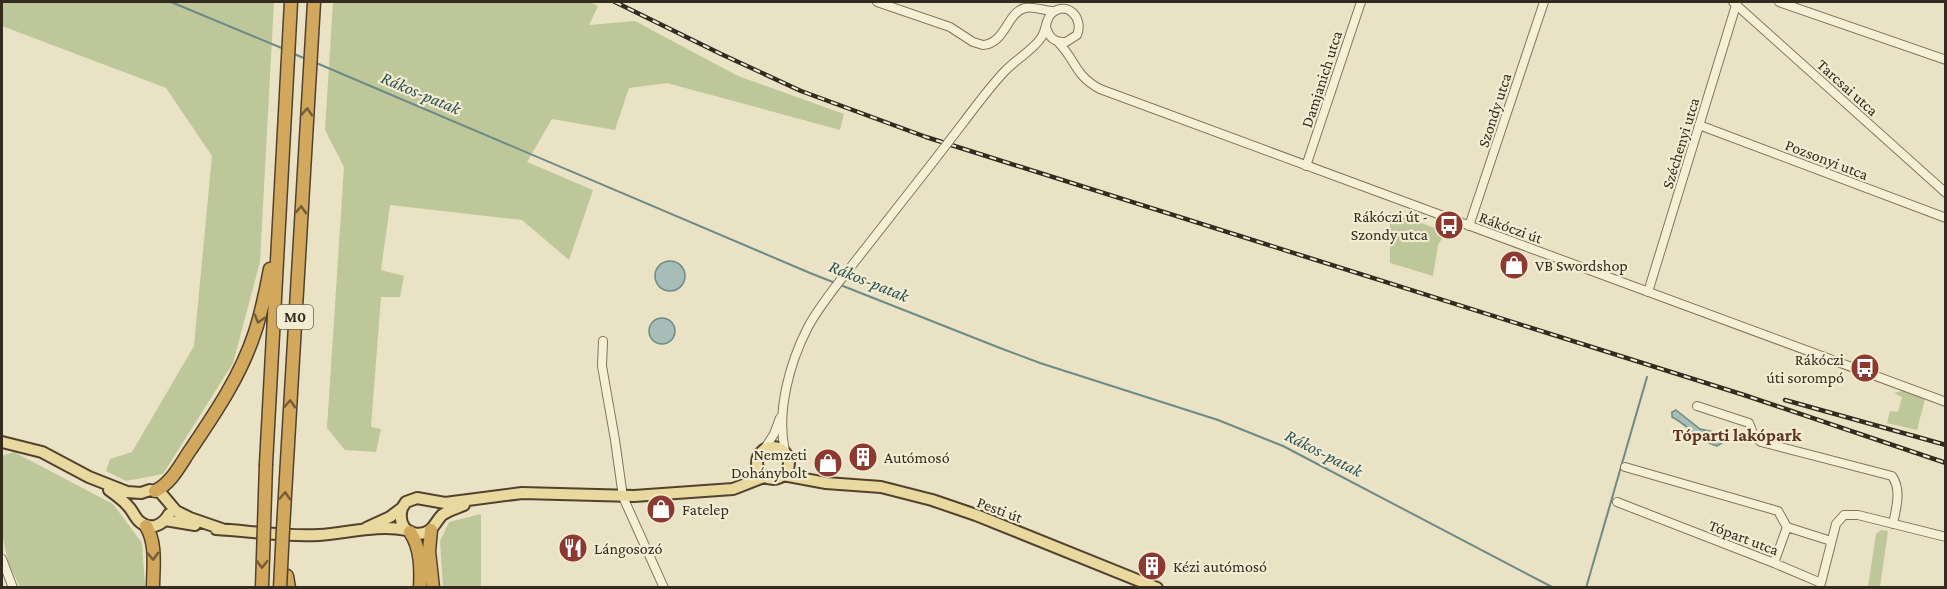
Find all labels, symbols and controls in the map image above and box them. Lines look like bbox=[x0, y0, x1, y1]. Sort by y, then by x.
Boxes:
street label: Damjanich utca bbox=[1298, 28, 1346, 130]
street label: Tarcsai utca bbox=[1814, 56, 1882, 120]
water label: Rákos-patak bbox=[378, 67, 465, 119]
street label: Szondy utca bbox=[1474, 70, 1516, 150]
street label: Széchenyi utca bbox=[1659, 95, 1704, 191]
one-way arrow bbox=[301, 108, 314, 117]
street label: Pozsonyi utca bbox=[1783, 136, 1871, 184]
one-way arrow bbox=[295, 205, 308, 214]
place label: Rákóczi út - Szondy utca bbox=[1351, 208, 1429, 244]
street label: Rákóczi út bbox=[1477, 208, 1545, 247]
bus stop icon: Rákóczi út - Szondy utca bbox=[1433, 209, 1465, 241]
shop icon: VB Swordshop bbox=[1498, 249, 1530, 281]
water label: Rákos-patak bbox=[826, 256, 913, 306]
place label: VB Swordshop bbox=[1535, 257, 1628, 275]
road number: M0 bbox=[277, 305, 313, 329]
one-way arrow bbox=[254, 313, 266, 324]
place label: Rákóczi úti sorompó bbox=[1766, 351, 1844, 387]
bus stop icon: Rákóczi úti sorompó bbox=[1849, 352, 1881, 384]
one-way arrow bbox=[283, 400, 296, 409]
water label: Rákos-patak bbox=[1282, 425, 1367, 482]
district label: Tóparti lakópark bbox=[1673, 425, 1802, 445]
building icon: Autómosó bbox=[847, 441, 879, 473]
place label: Nemzeti Dohánybolt bbox=[731, 446, 808, 482]
shop icon: Nemzeti Dohánybolt bbox=[812, 447, 844, 479]
place label: Autómosó bbox=[884, 449, 950, 466]
one-way arrow bbox=[278, 491, 291, 500]
shop icon: Fatelep bbox=[645, 493, 677, 525]
street label: Pesti út bbox=[975, 493, 1026, 526]
place label: Fatelep bbox=[682, 501, 729, 519]
street label: Tópart utca bbox=[1706, 516, 1782, 560]
restaurant icon: Lángosozó bbox=[557, 532, 589, 564]
place label: Lángosozó bbox=[594, 540, 663, 558]
building icon: Kézi autómosó bbox=[1136, 550, 1168, 582]
one-way arrow bbox=[147, 551, 159, 560]
place label: Kézi autómosó bbox=[1173, 558, 1267, 575]
one-way arrow bbox=[256, 560, 268, 569]

